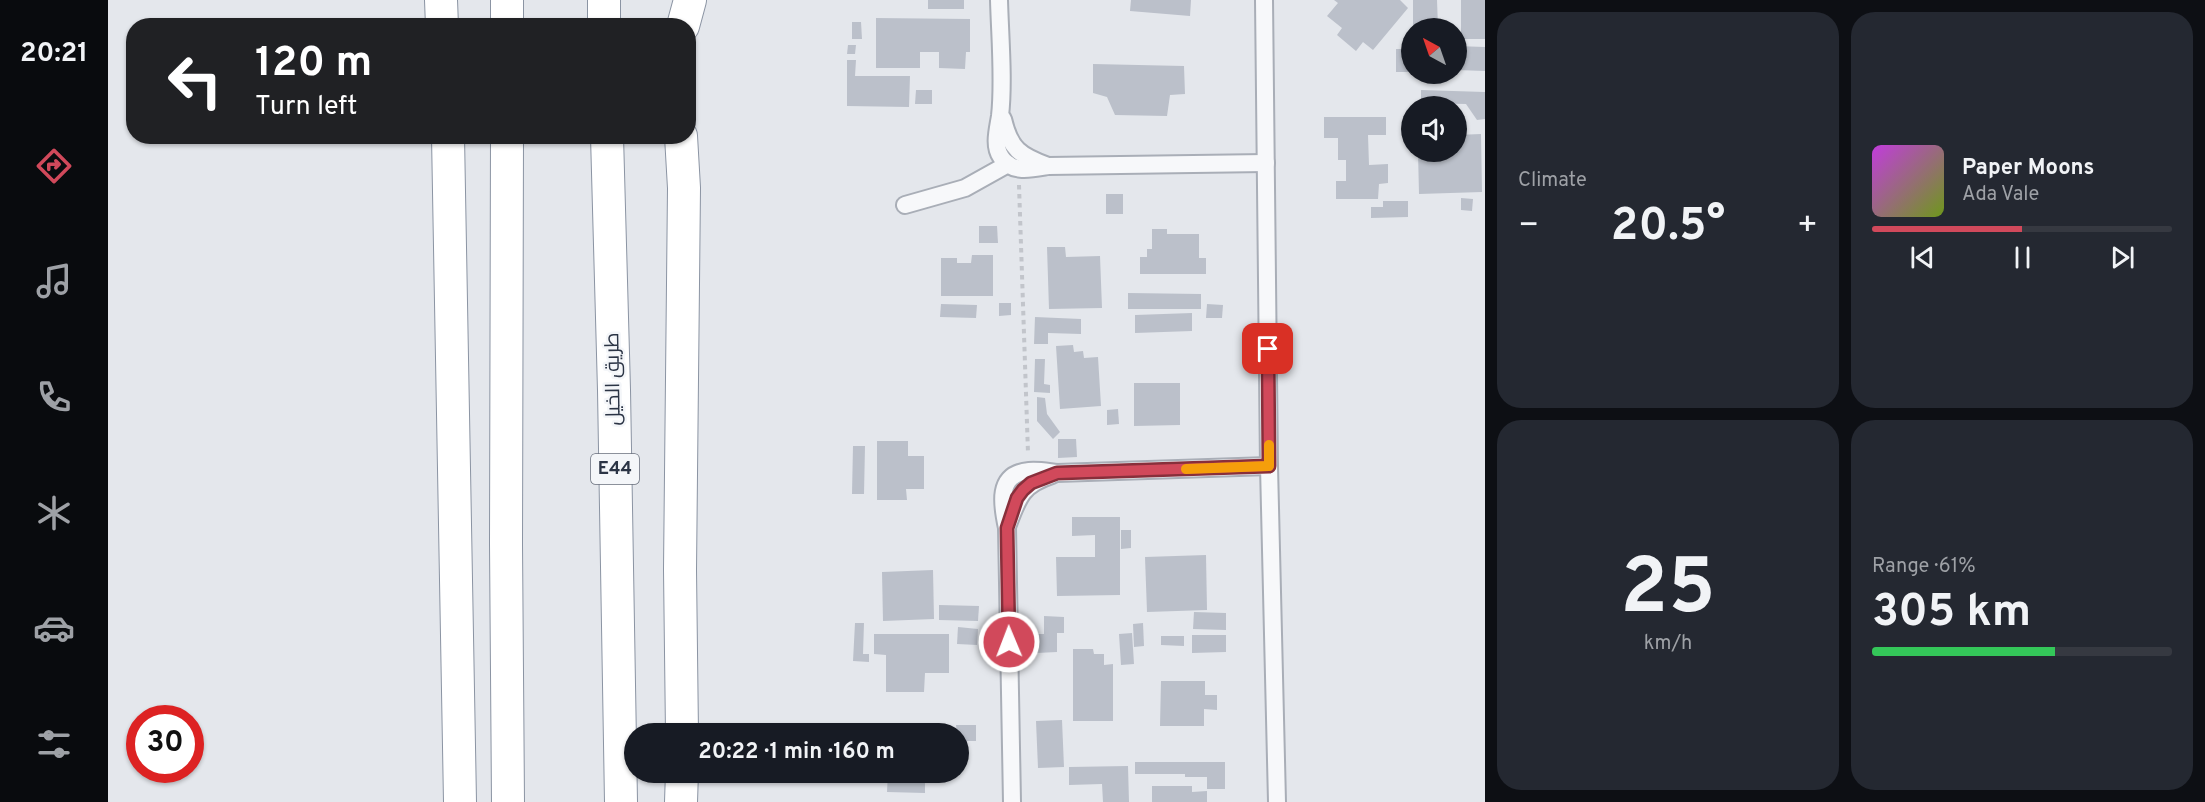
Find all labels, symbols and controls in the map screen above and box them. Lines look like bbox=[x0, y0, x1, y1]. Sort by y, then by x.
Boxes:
north arrow bbox=[1401, 18, 1467, 84]
map controls bbox=[1401, 18, 1467, 162]
text: 20:21 bbox=[20, 37, 88, 71]
text: 120 m bbox=[255, 38, 372, 91]
icon: left bbox=[156, 42, 234, 120]
text: Turn left bbox=[255, 90, 357, 124]
button: sound bbox=[1401, 96, 1467, 162]
icon: directions bbox=[33, 145, 75, 187]
text: Paper Moons bbox=[1962, 155, 2094, 182]
text: Climate bbox=[1518, 168, 1587, 194]
text: Ada Vale bbox=[1962, 182, 2039, 208]
text: 20.5° bbox=[1611, 199, 1725, 256]
text: − bbox=[1518, 206, 1539, 248]
text: + bbox=[1797, 206, 1818, 248]
icon: previous bbox=[1906, 241, 1939, 274]
icon: pause bbox=[2006, 241, 2039, 274]
icon: next bbox=[2106, 241, 2139, 274]
icon: music bbox=[33, 260, 75, 302]
pin bbox=[1242, 323, 1293, 374]
street label: طريق الخيل bbox=[600, 332, 628, 426]
icon: arrive bbox=[1251, 332, 1284, 365]
icon: phone bbox=[33, 376, 75, 418]
road number: E44 bbox=[591, 454, 639, 484]
icon: climate bbox=[33, 492, 75, 534]
text: 25 bbox=[1620, 542, 1716, 641]
text: Range · 61% bbox=[1872, 554, 1976, 580]
text: 305 km bbox=[1872, 585, 2031, 642]
icon: car bbox=[33, 607, 75, 649]
position arrow bbox=[977, 610, 1041, 674]
text: km/h bbox=[1644, 631, 1692, 657]
speed limit sign: 30 bbox=[126, 705, 204, 783]
icon: filters bbox=[33, 723, 75, 765]
text: 20:22 · 1 min · 160 m bbox=[698, 739, 895, 766]

